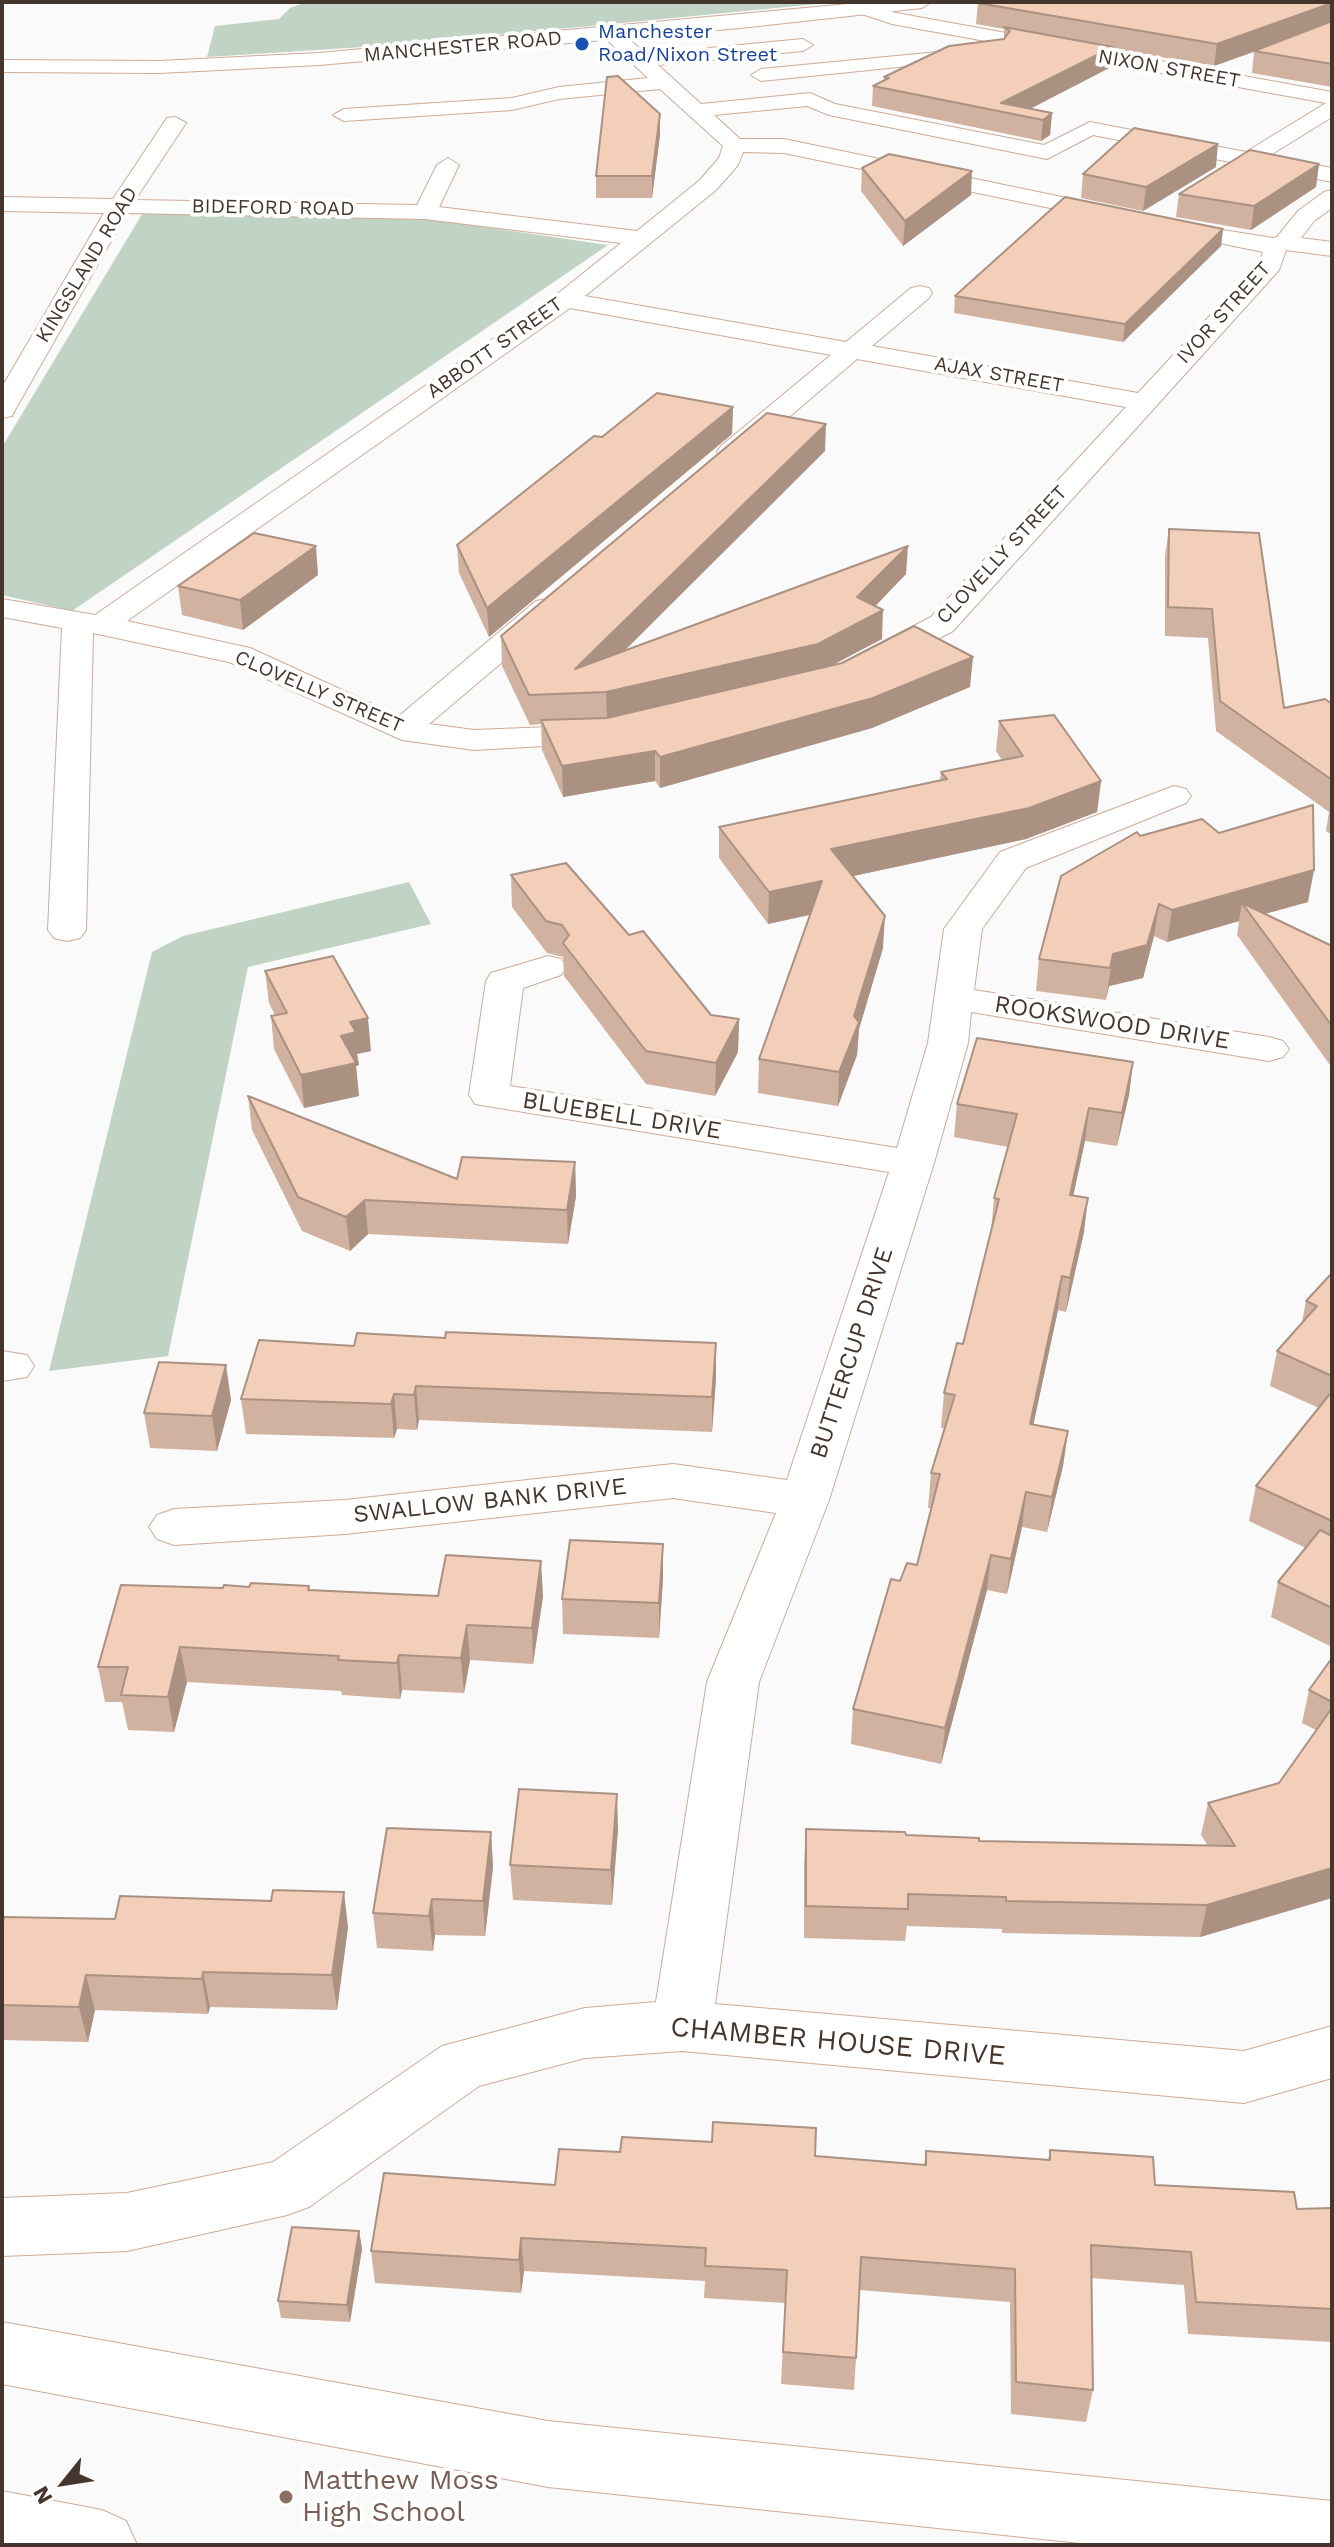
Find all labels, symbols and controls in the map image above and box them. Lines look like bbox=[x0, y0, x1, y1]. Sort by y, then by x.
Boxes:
place label: Manchester Road/Nixon Street bbox=[598, 20, 777, 67]
street label: MANCHESTER ROAD bbox=[363, 26, 563, 68]
marker: Manchester Road/Nixon Street bbox=[573, 35, 591, 53]
street label: NIXON STREET bbox=[1096, 45, 1242, 93]
street label: KINGSLAND ROAD bbox=[31, 183, 143, 347]
street label: BIDEFORD ROAD bbox=[191, 195, 355, 221]
street label: IVOR STREET bbox=[1172, 257, 1276, 369]
street label: ABBOTT STREET bbox=[423, 292, 567, 404]
street label: AJAX STREET bbox=[932, 352, 1066, 398]
street label: CLOVELLY STREET bbox=[932, 481, 1072, 629]
street label: CLOVELLY STREET bbox=[231, 646, 407, 738]
street label: ROOKSWOOD DRIVE bbox=[992, 990, 1232, 1056]
street label: BLUEBELL DRIVE bbox=[520, 1086, 724, 1146]
street label: BUTTERCUP DRIVE bbox=[804, 1244, 900, 1462]
street label: SWALLOW BANK DRIVE bbox=[352, 1472, 628, 1530]
street label: CHAMBER HOUSE DRIVE bbox=[669, 2011, 1007, 2073]
north arrow bbox=[24, 2443, 104, 2523]
place label: Matthew Moss High School bbox=[302, 2464, 499, 2530]
text: N bbox=[28, 2482, 58, 2509]
marker: Matthew Moss High School bbox=[277, 2488, 295, 2506]

